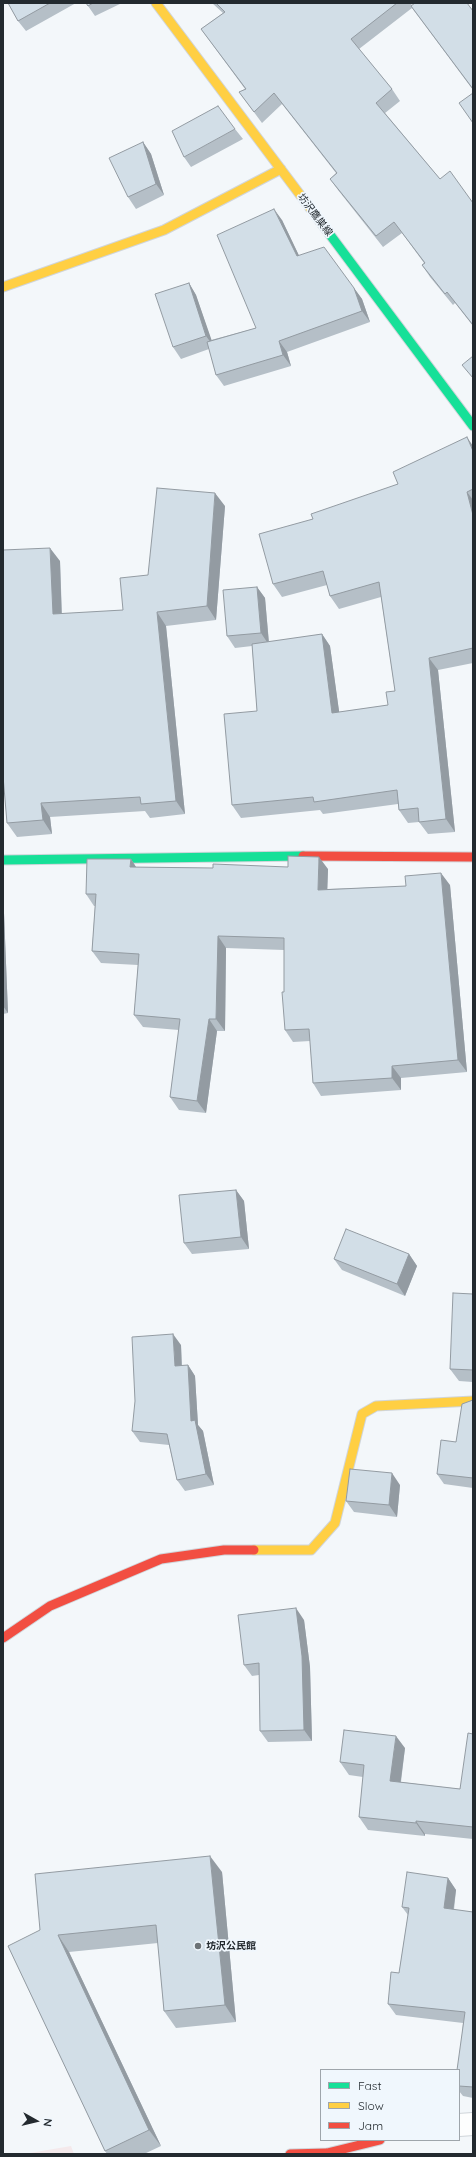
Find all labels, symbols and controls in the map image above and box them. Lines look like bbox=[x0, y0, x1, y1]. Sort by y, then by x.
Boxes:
street label: 坊沢鷹巣線 bbox=[295, 191, 335, 239]
place label: 坊沢公民館 bbox=[206, 1940, 256, 1952]
marker: 坊沢公民館 bbox=[193, 1941, 203, 1951]
legend bbox=[320, 2069, 460, 2141]
text: Fast bbox=[358, 2078, 382, 2093]
text: Slow bbox=[358, 2098, 384, 2113]
north arrow bbox=[16, 2101, 56, 2141]
text: N bbox=[40, 2118, 55, 2128]
text: Jam bbox=[358, 2118, 383, 2133]

